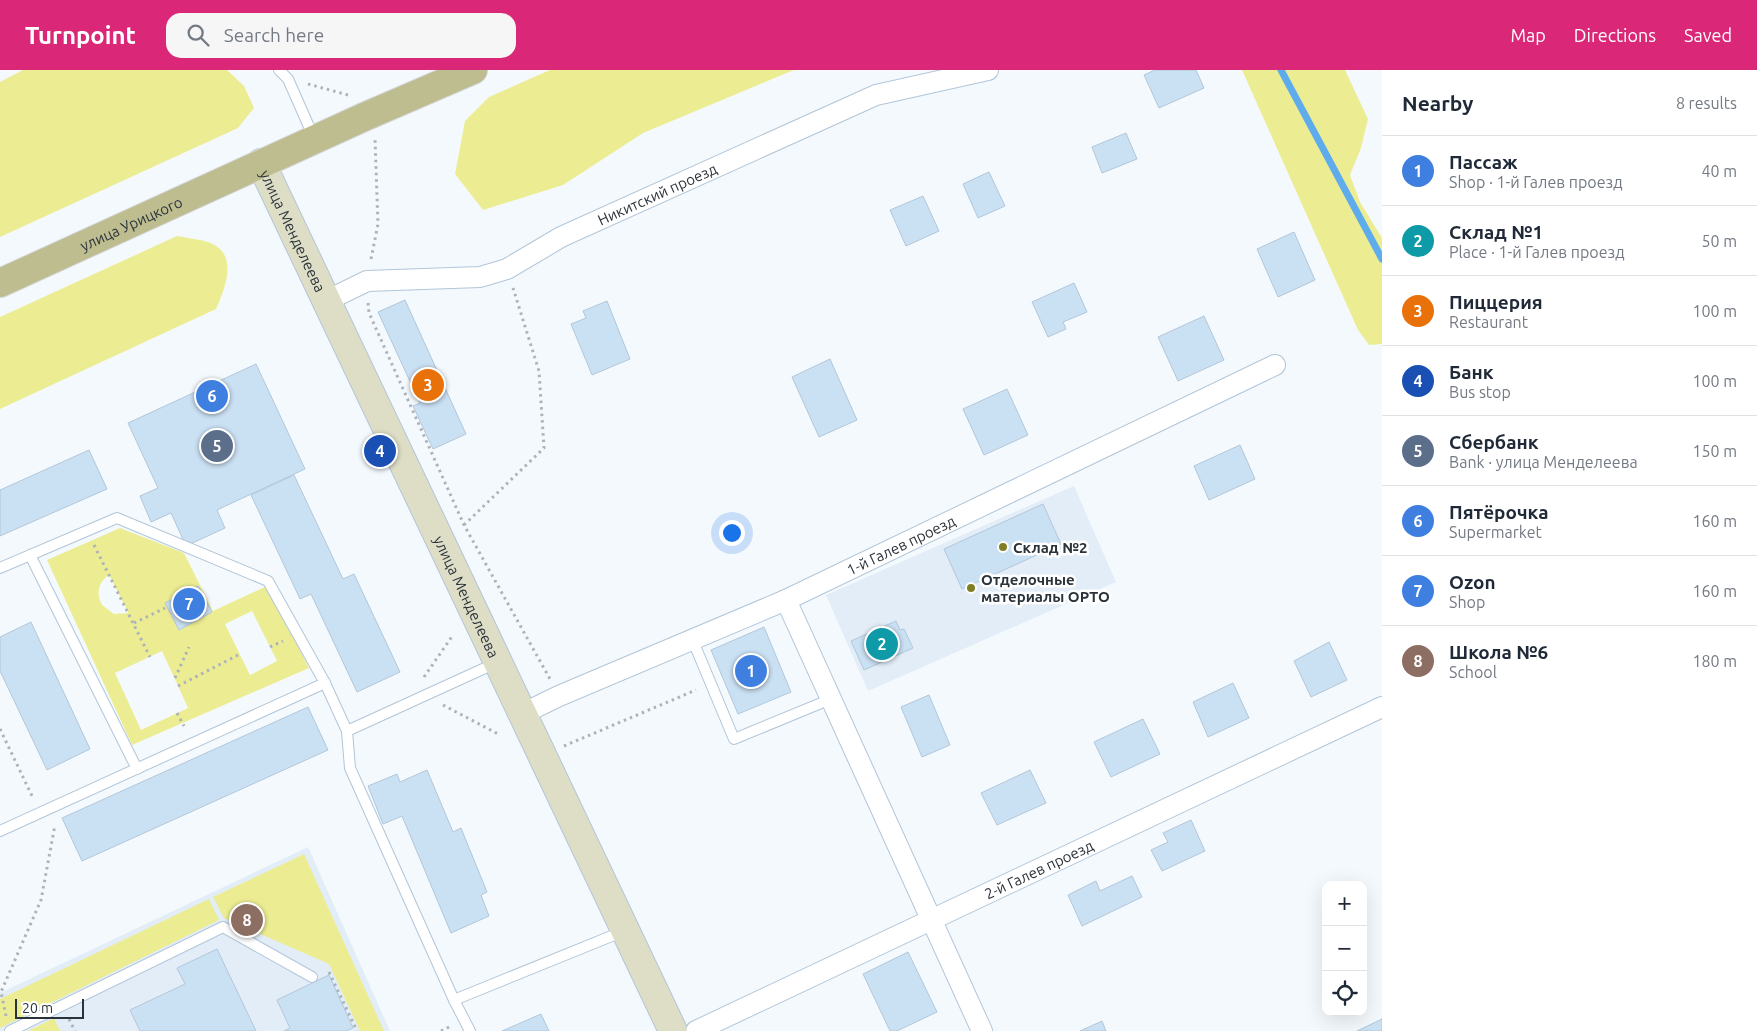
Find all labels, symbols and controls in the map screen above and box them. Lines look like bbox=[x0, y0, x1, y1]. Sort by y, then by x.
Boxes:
search box bbox=[166, 13, 516, 58]
icon: search bbox=[184, 21, 212, 49]
text: Turnpoint bbox=[25, 22, 136, 49]
text: Search here bbox=[224, 24, 324, 46]
text: Map bbox=[1510, 25, 1546, 45]
text: Directions bbox=[1574, 25, 1656, 45]
text: Saved bbox=[1684, 25, 1732, 45]
text: Nearby bbox=[1402, 91, 1473, 115]
text: 8 results bbox=[1676, 94, 1737, 112]
text: Пассаж bbox=[1449, 151, 1518, 173]
street label: Никитский проезд bbox=[595, 159, 720, 228]
text: 1 bbox=[1413, 162, 1423, 180]
text: 40 m bbox=[1701, 162, 1737, 180]
street label: улица Менделеева bbox=[257, 167, 329, 294]
text: Shop · 1-й Галев проезд bbox=[1449, 173, 1623, 191]
street label: улица Урицкого bbox=[77, 193, 185, 254]
text: Склад №1 bbox=[1449, 221, 1543, 243]
text: 2 bbox=[1413, 232, 1423, 250]
text: 50 m bbox=[1701, 232, 1737, 250]
text: Place · 1-й Галев проезд bbox=[1449, 243, 1625, 261]
text: Пиццерия bbox=[1449, 291, 1543, 313]
text: 3 bbox=[1413, 302, 1423, 320]
text: 100 m bbox=[1692, 302, 1737, 320]
text: Restaurant bbox=[1449, 313, 1528, 331]
text: Банк bbox=[1449, 361, 1494, 383]
pin: 3 bbox=[412, 366, 444, 404]
text: 4 bbox=[1413, 372, 1423, 390]
text: 100 m bbox=[1692, 372, 1737, 390]
pin: 6 bbox=[196, 377, 228, 415]
text: Bus stop bbox=[1449, 383, 1511, 401]
pin: 5 bbox=[201, 427, 233, 465]
text: Сбербанк bbox=[1449, 431, 1539, 453]
pin: 4 bbox=[364, 432, 396, 470]
text: 5 bbox=[1413, 442, 1423, 460]
text: 150 m bbox=[1692, 442, 1737, 460]
text: Bank · улица Менделеева bbox=[1449, 453, 1638, 471]
text: Пятёрочка bbox=[1449, 501, 1548, 523]
street label: 1-й Галев проезд bbox=[844, 511, 958, 578]
text: 6 bbox=[1413, 512, 1423, 530]
text: 160 m bbox=[1692, 512, 1737, 530]
your location bbox=[719, 520, 745, 546]
text: Supermarket bbox=[1449, 523, 1542, 541]
street label: улица Менделеева bbox=[431, 533, 503, 660]
place label: Склад №2 bbox=[1013, 539, 1087, 556]
marker: Склад №2 bbox=[997, 541, 1009, 553]
place label: Отделочные материалы ОРТО bbox=[981, 571, 1110, 605]
text: Ozon bbox=[1449, 571, 1496, 593]
marker: Отделочные материалы ОРТО bbox=[965, 582, 977, 594]
text: 7 bbox=[1413, 582, 1423, 600]
text: 160 m bbox=[1692, 582, 1737, 600]
pin: 7 bbox=[173, 585, 205, 623]
text: Shop bbox=[1449, 593, 1485, 611]
pin: 2 bbox=[866, 625, 898, 663]
text: Школа №6 bbox=[1449, 641, 1548, 663]
pin: 1 bbox=[735, 652, 767, 690]
text: 8 bbox=[1413, 652, 1423, 670]
text: 180 m bbox=[1692, 652, 1737, 670]
text: School bbox=[1449, 663, 1497, 681]
street label: 2-й Галев проезд bbox=[982, 836, 1096, 902]
map controls bbox=[1322, 881, 1367, 1016]
button: + bbox=[1322, 881, 1367, 926]
pin: 8 bbox=[231, 901, 263, 939]
button: − bbox=[1322, 926, 1367, 971]
button: locate bbox=[1322, 971, 1367, 1016]
scale bar bbox=[15, 996, 84, 1019]
text: 20 m bbox=[22, 1000, 53, 1016]

